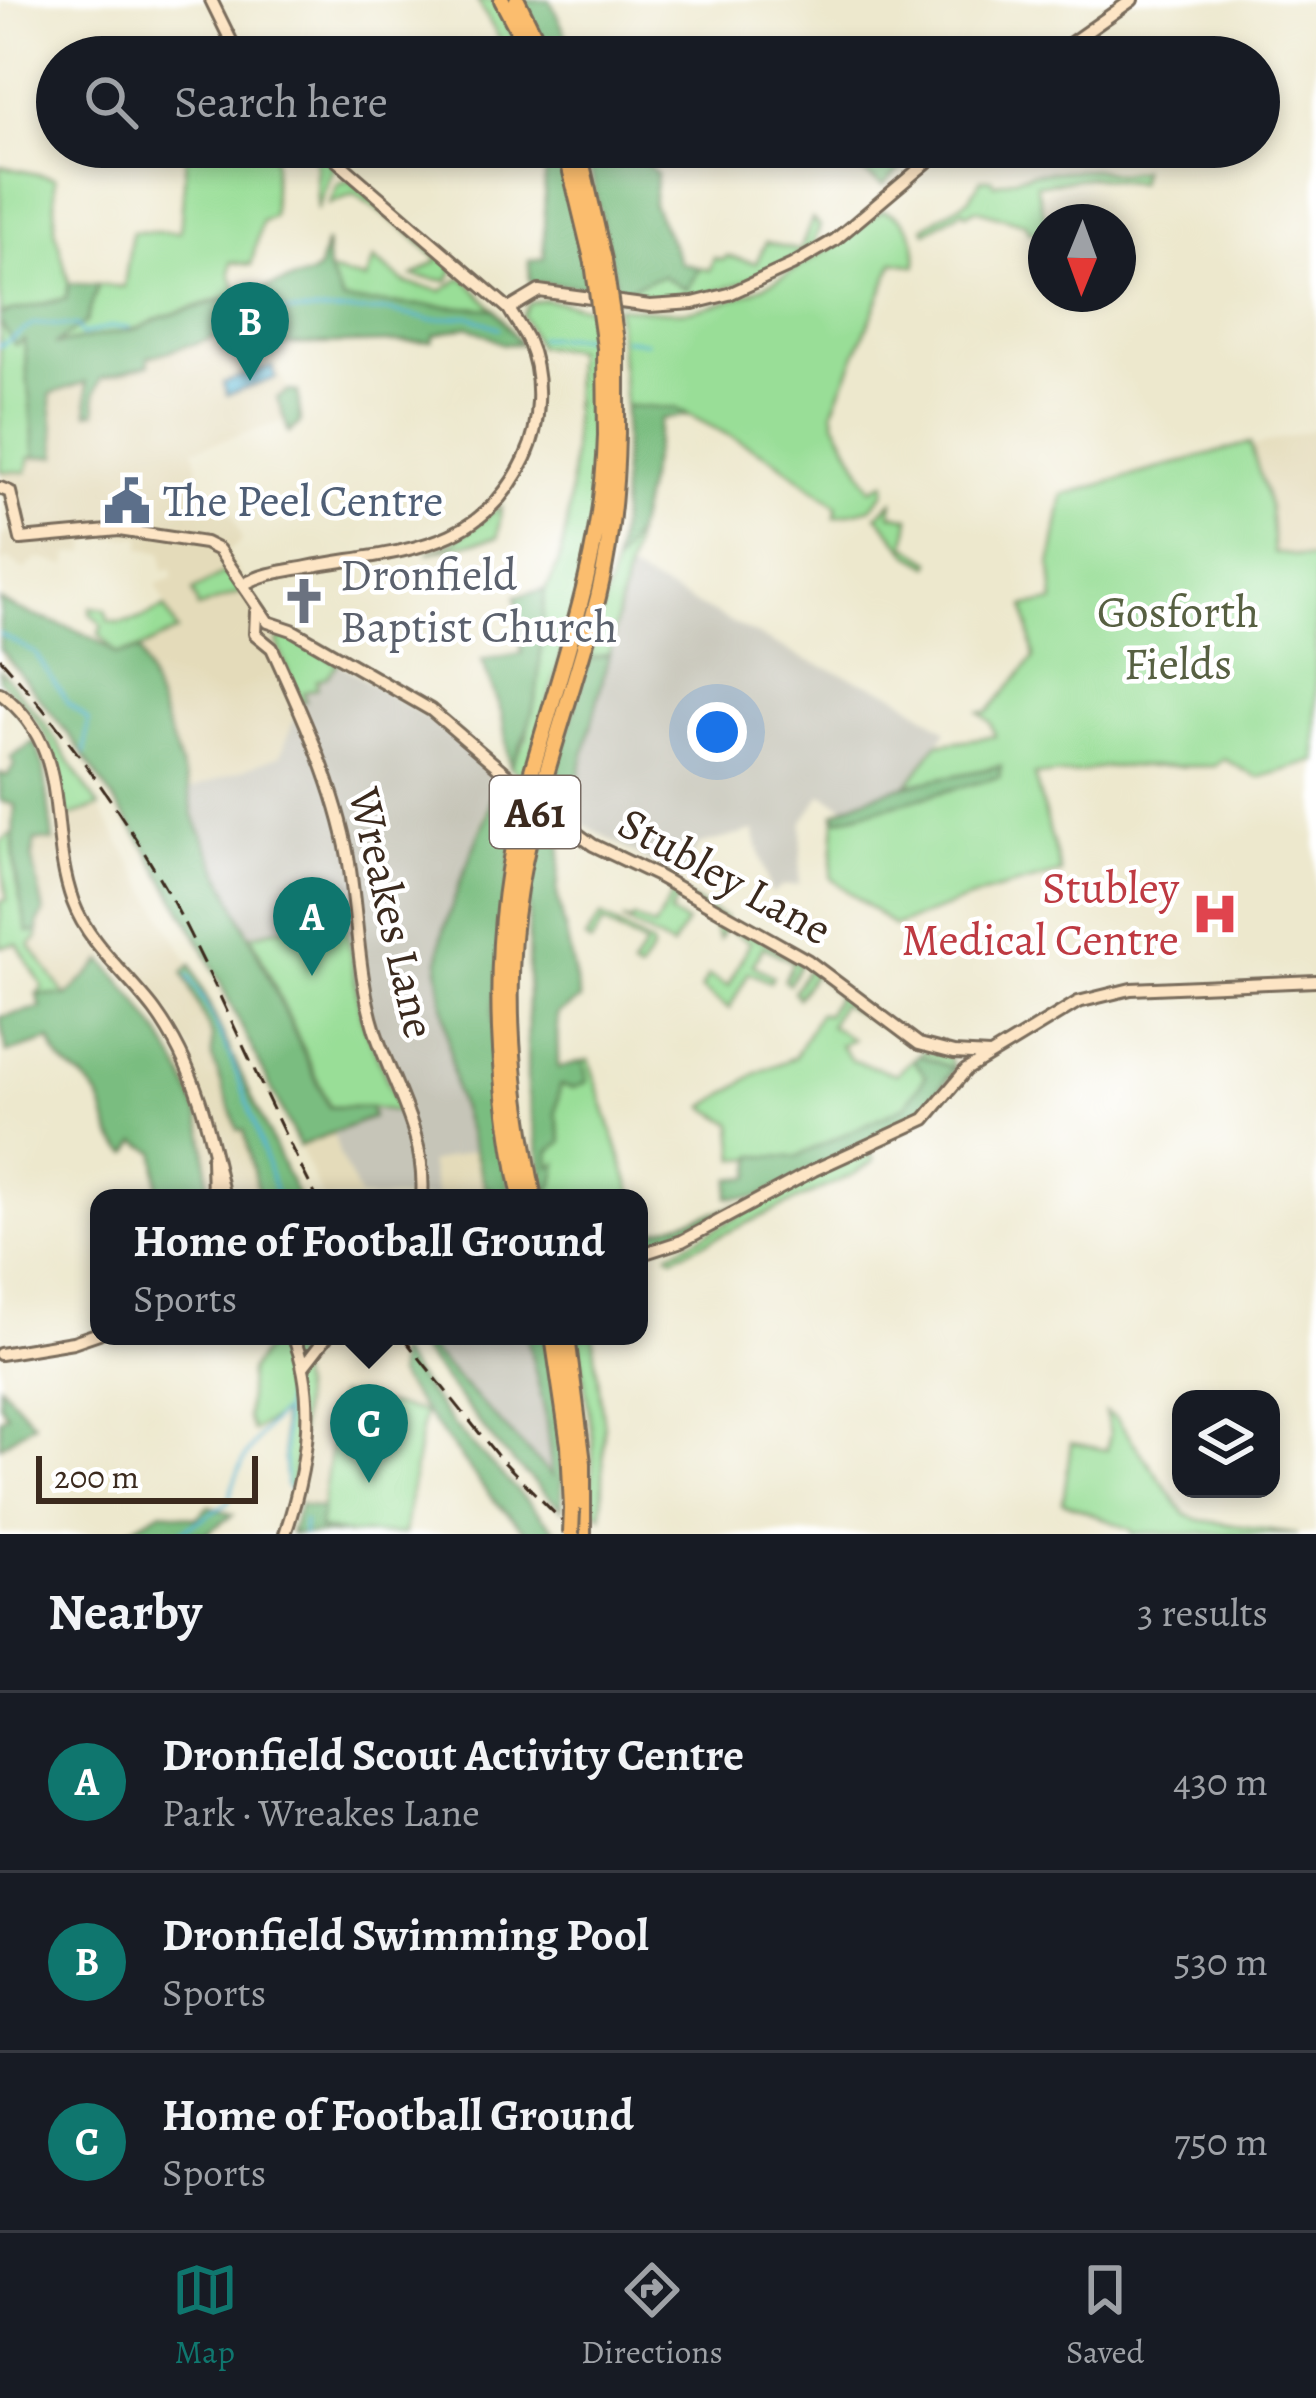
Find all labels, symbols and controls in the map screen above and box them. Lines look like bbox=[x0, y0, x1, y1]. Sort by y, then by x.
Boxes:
search box bbox=[36, 36, 1280, 168]
icon: search bbox=[78, 69, 144, 135]
text: Search here bbox=[174, 71, 388, 133]
north arrow bbox=[1028, 204, 1136, 312]
pin: B bbox=[211, 282, 289, 381]
place label: The Peel Centre bbox=[163, 470, 444, 532]
public building icon: The Peel Centre bbox=[102, 476, 152, 526]
place label: Dronfield Baptist Church bbox=[340, 544, 617, 658]
church icon: Dronfield Baptist Church bbox=[279, 576, 329, 626]
park label: Gosforth Fields bbox=[1097, 581, 1259, 695]
your location bbox=[687, 702, 747, 762]
road number: A61 bbox=[490, 776, 580, 848]
street label: Wreakes Lane bbox=[333, 781, 451, 1044]
street label: Stubley Lane bbox=[607, 792, 843, 960]
place label: Stubley Medical Centre bbox=[901, 857, 1180, 971]
pin: A bbox=[273, 877, 351, 976]
hospital icon: Stubley Medical Centre bbox=[1190, 889, 1240, 939]
popup bbox=[90, 1189, 648, 1345]
text: Home of Football Ground bbox=[133, 1210, 605, 1272]
text: Sports bbox=[133, 1272, 237, 1325]
pin: C bbox=[330, 1384, 408, 1483]
map controls bbox=[1172, 1390, 1280, 1498]
button: layers bbox=[1172, 1390, 1280, 1498]
scale bar bbox=[36, 1450, 258, 1503]
text: 200 m bbox=[54, 1454, 139, 1499]
text: Nearby bbox=[48, 1577, 202, 1647]
text: 3 results bbox=[1137, 1586, 1268, 1639]
text: Dronfield Scout Activity Centre bbox=[162, 1724, 744, 1786]
text: A bbox=[75, 1755, 99, 1808]
text: 430 m bbox=[1173, 1755, 1268, 1808]
text: Park · Wreakes Lane bbox=[162, 1786, 480, 1839]
text: Dronfield Swimming Pool bbox=[162, 1904, 649, 1966]
text: B bbox=[75, 1935, 99, 1988]
text: 530 m bbox=[1174, 1935, 1268, 1988]
text: Sports bbox=[162, 1966, 266, 2019]
text: Home of Football Ground bbox=[162, 2084, 634, 2146]
text: C bbox=[75, 2115, 99, 2168]
text: 750 m bbox=[1174, 2115, 1268, 2168]
text: Sports bbox=[162, 2146, 266, 2199]
tab: Map bbox=[172, 2257, 238, 2374]
tab: Directions bbox=[581, 2257, 723, 2374]
tab: Saved bbox=[1066, 2257, 1144, 2374]

